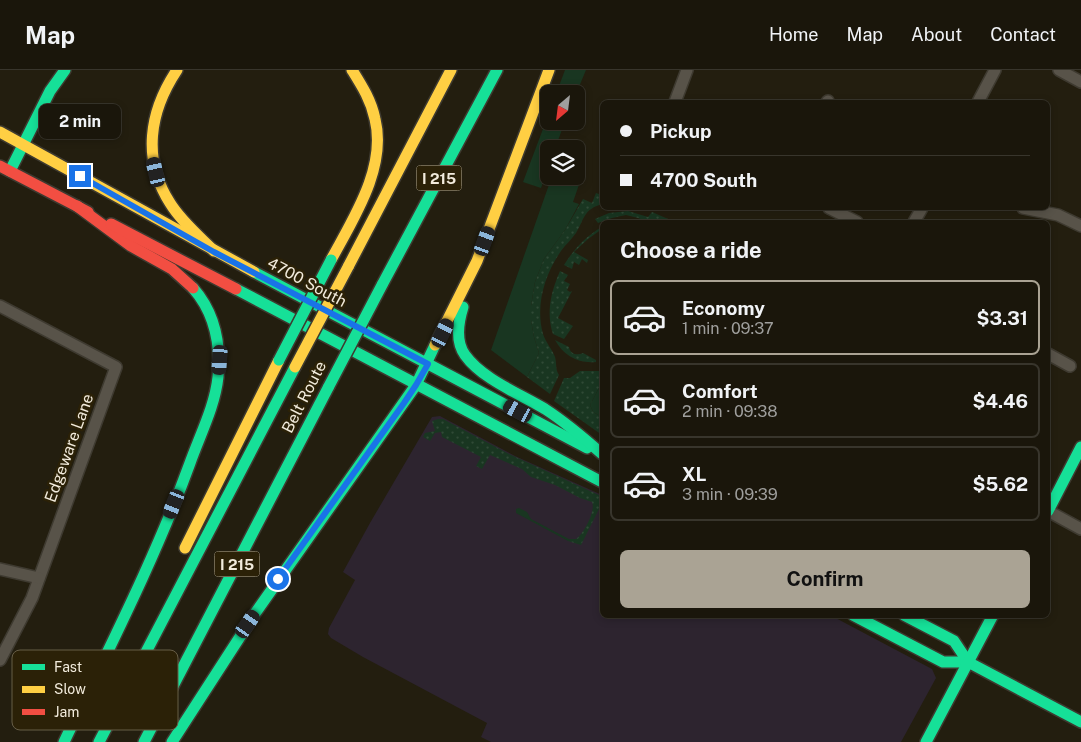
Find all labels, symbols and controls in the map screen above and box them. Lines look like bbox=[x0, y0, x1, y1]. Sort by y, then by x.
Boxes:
text: Map bbox=[25, 21, 75, 49]
text: Home bbox=[769, 24, 819, 45]
text: Map bbox=[847, 24, 883, 45]
text: About bbox=[911, 24, 962, 45]
text: Contact bbox=[990, 24, 1056, 45]
north arrow bbox=[540, 85, 585, 130]
map controls bbox=[540, 85, 585, 185]
callout: 2 min bbox=[39, 104, 121, 138]
text: 2 min bbox=[59, 112, 101, 131]
text: Pickup bbox=[650, 120, 712, 142]
button: layers bbox=[540, 140, 585, 185]
car bbox=[145, 156, 166, 188]
route end bbox=[69, 165, 91, 187]
road number: I 215 bbox=[416, 166, 462, 190]
text: 4700 South bbox=[650, 169, 757, 191]
car bbox=[472, 224, 497, 258]
text: Choose a ride bbox=[620, 237, 762, 263]
street label: 4700 South bbox=[264, 253, 350, 311]
icon: car bbox=[622, 295, 667, 340]
text: Economy bbox=[682, 297, 765, 319]
text: $3.31 bbox=[977, 307, 1028, 329]
car bbox=[429, 316, 456, 350]
text: 1 min · 09:37 bbox=[682, 319, 774, 338]
car bbox=[211, 345, 228, 375]
street label: Belt Route bbox=[278, 358, 330, 436]
icon: car bbox=[622, 378, 667, 423]
text: Comfort bbox=[682, 380, 758, 402]
text: $4.46 bbox=[973, 390, 1028, 412]
street label: Edgeware Lane bbox=[41, 391, 97, 505]
car bbox=[501, 397, 534, 425]
text: 2 min · 09:38 bbox=[682, 402, 778, 421]
icon: car bbox=[622, 461, 667, 506]
text: XL bbox=[682, 463, 707, 485]
text: $5.62 bbox=[973, 473, 1028, 495]
text: 3 min · 09:39 bbox=[682, 485, 778, 504]
car bbox=[161, 487, 186, 521]
button: Confirm bbox=[620, 550, 1030, 608]
road number: I 215 bbox=[214, 552, 260, 576]
route start bbox=[267, 568, 289, 590]
car bbox=[233, 607, 262, 641]
legend bbox=[12, 650, 178, 730]
text: Fast bbox=[54, 659, 82, 675]
text: Slow bbox=[54, 681, 86, 697]
text: Jam bbox=[54, 704, 79, 720]

